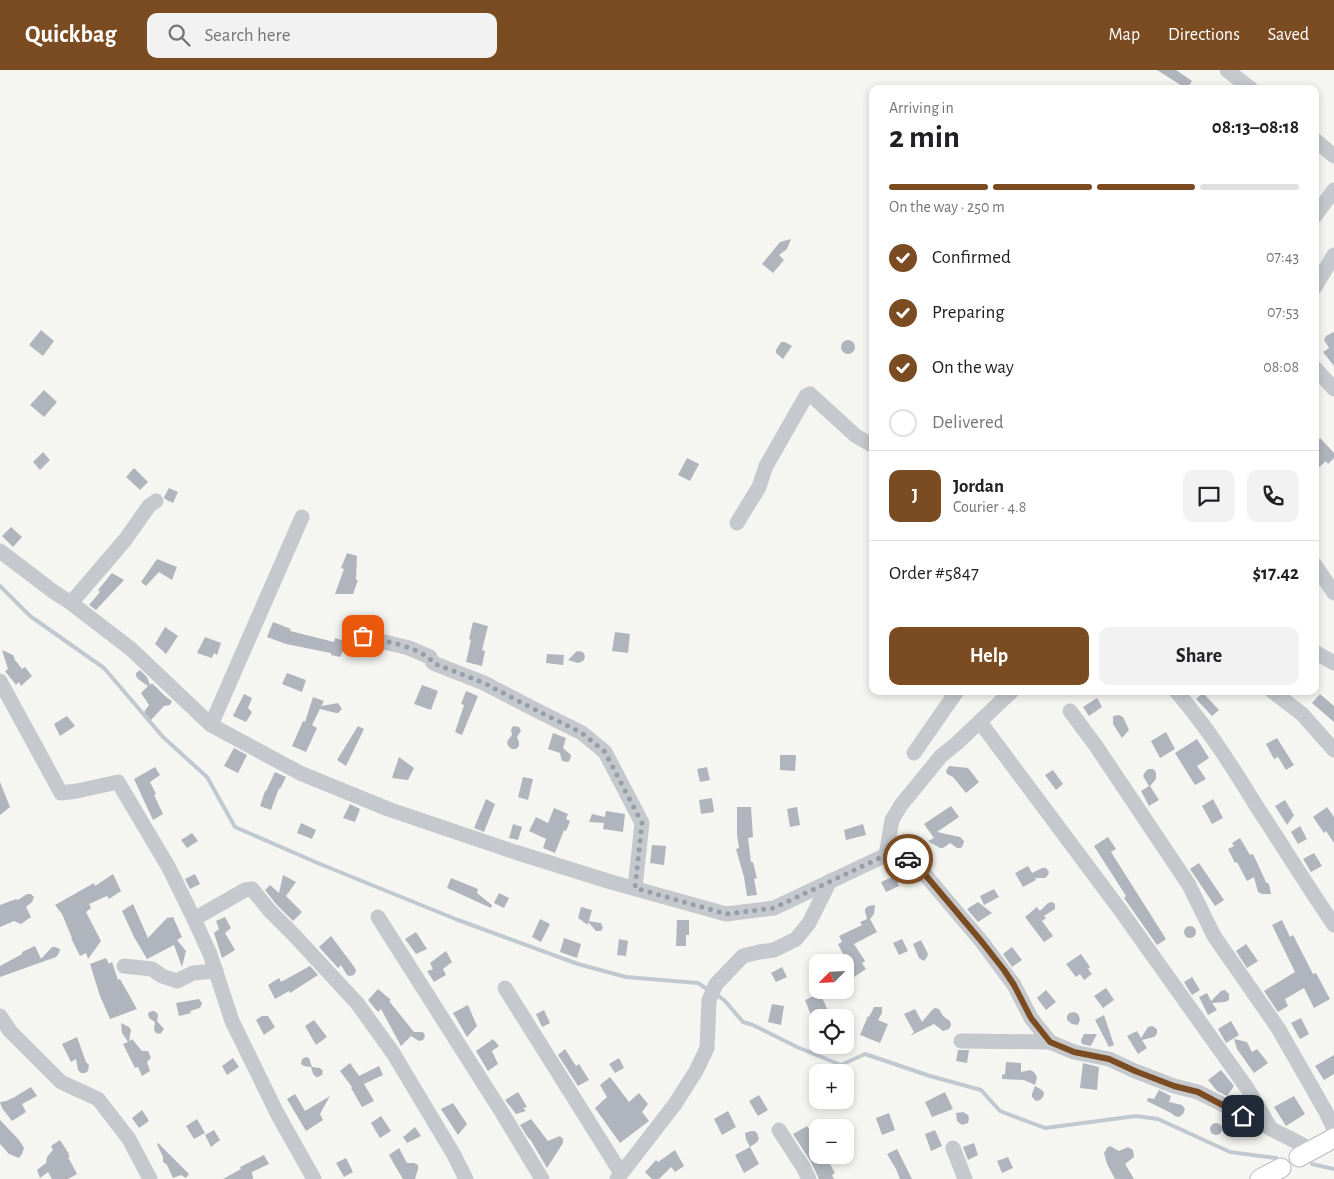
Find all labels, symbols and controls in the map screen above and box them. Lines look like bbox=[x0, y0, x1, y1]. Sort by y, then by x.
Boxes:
search box bbox=[147, 13, 497, 58]
icon: search bbox=[165, 21, 193, 49]
text: Quickbag bbox=[25, 23, 117, 47]
text: Search here bbox=[205, 26, 290, 45]
text: Map bbox=[1109, 26, 1140, 44]
text: Directions bbox=[1168, 26, 1240, 44]
text: Saved bbox=[1268, 26, 1309, 44]
text: Arriving in bbox=[889, 100, 954, 116]
text: 08:13–08:18 bbox=[1212, 118, 1299, 137]
text: 2 min bbox=[889, 121, 960, 153]
text: On the way · 250 m bbox=[889, 199, 1005, 215]
icon: check bbox=[889, 244, 917, 272]
text: Confirmed bbox=[932, 248, 1011, 267]
text: 07:43 bbox=[1266, 249, 1299, 265]
icon: check bbox=[889, 299, 917, 327]
text: Preparing bbox=[932, 303, 1005, 322]
text: 07:53 bbox=[1267, 304, 1299, 320]
icon: check bbox=[889, 354, 917, 382]
text: On the way bbox=[932, 358, 1014, 377]
text: 08:08 bbox=[1263, 359, 1299, 375]
text: Delivered bbox=[932, 413, 1004, 432]
button: chat bbox=[1183, 470, 1235, 522]
button: phone bbox=[1247, 470, 1299, 522]
text: Jordan bbox=[953, 477, 1004, 496]
text: J bbox=[912, 486, 918, 505]
text: Courier · 4.8 bbox=[953, 499, 1026, 515]
text: Order #5847 bbox=[889, 564, 979, 583]
text: $17.42 bbox=[1253, 564, 1299, 583]
pin bbox=[342, 615, 384, 657]
icon: bag bbox=[349, 622, 377, 650]
button: Help bbox=[889, 627, 1089, 685]
button: Share bbox=[1099, 627, 1299, 685]
courier bbox=[883, 834, 933, 884]
icon: car bbox=[894, 845, 922, 873]
north arrow bbox=[809, 954, 854, 999]
map controls bbox=[809, 954, 854, 1164]
button: locate bbox=[809, 1009, 854, 1054]
button: + bbox=[809, 1064, 854, 1109]
pin bbox=[1222, 1095, 1264, 1137]
icon: home bbox=[1229, 1102, 1257, 1130]
button: − bbox=[809, 1119, 854, 1164]

